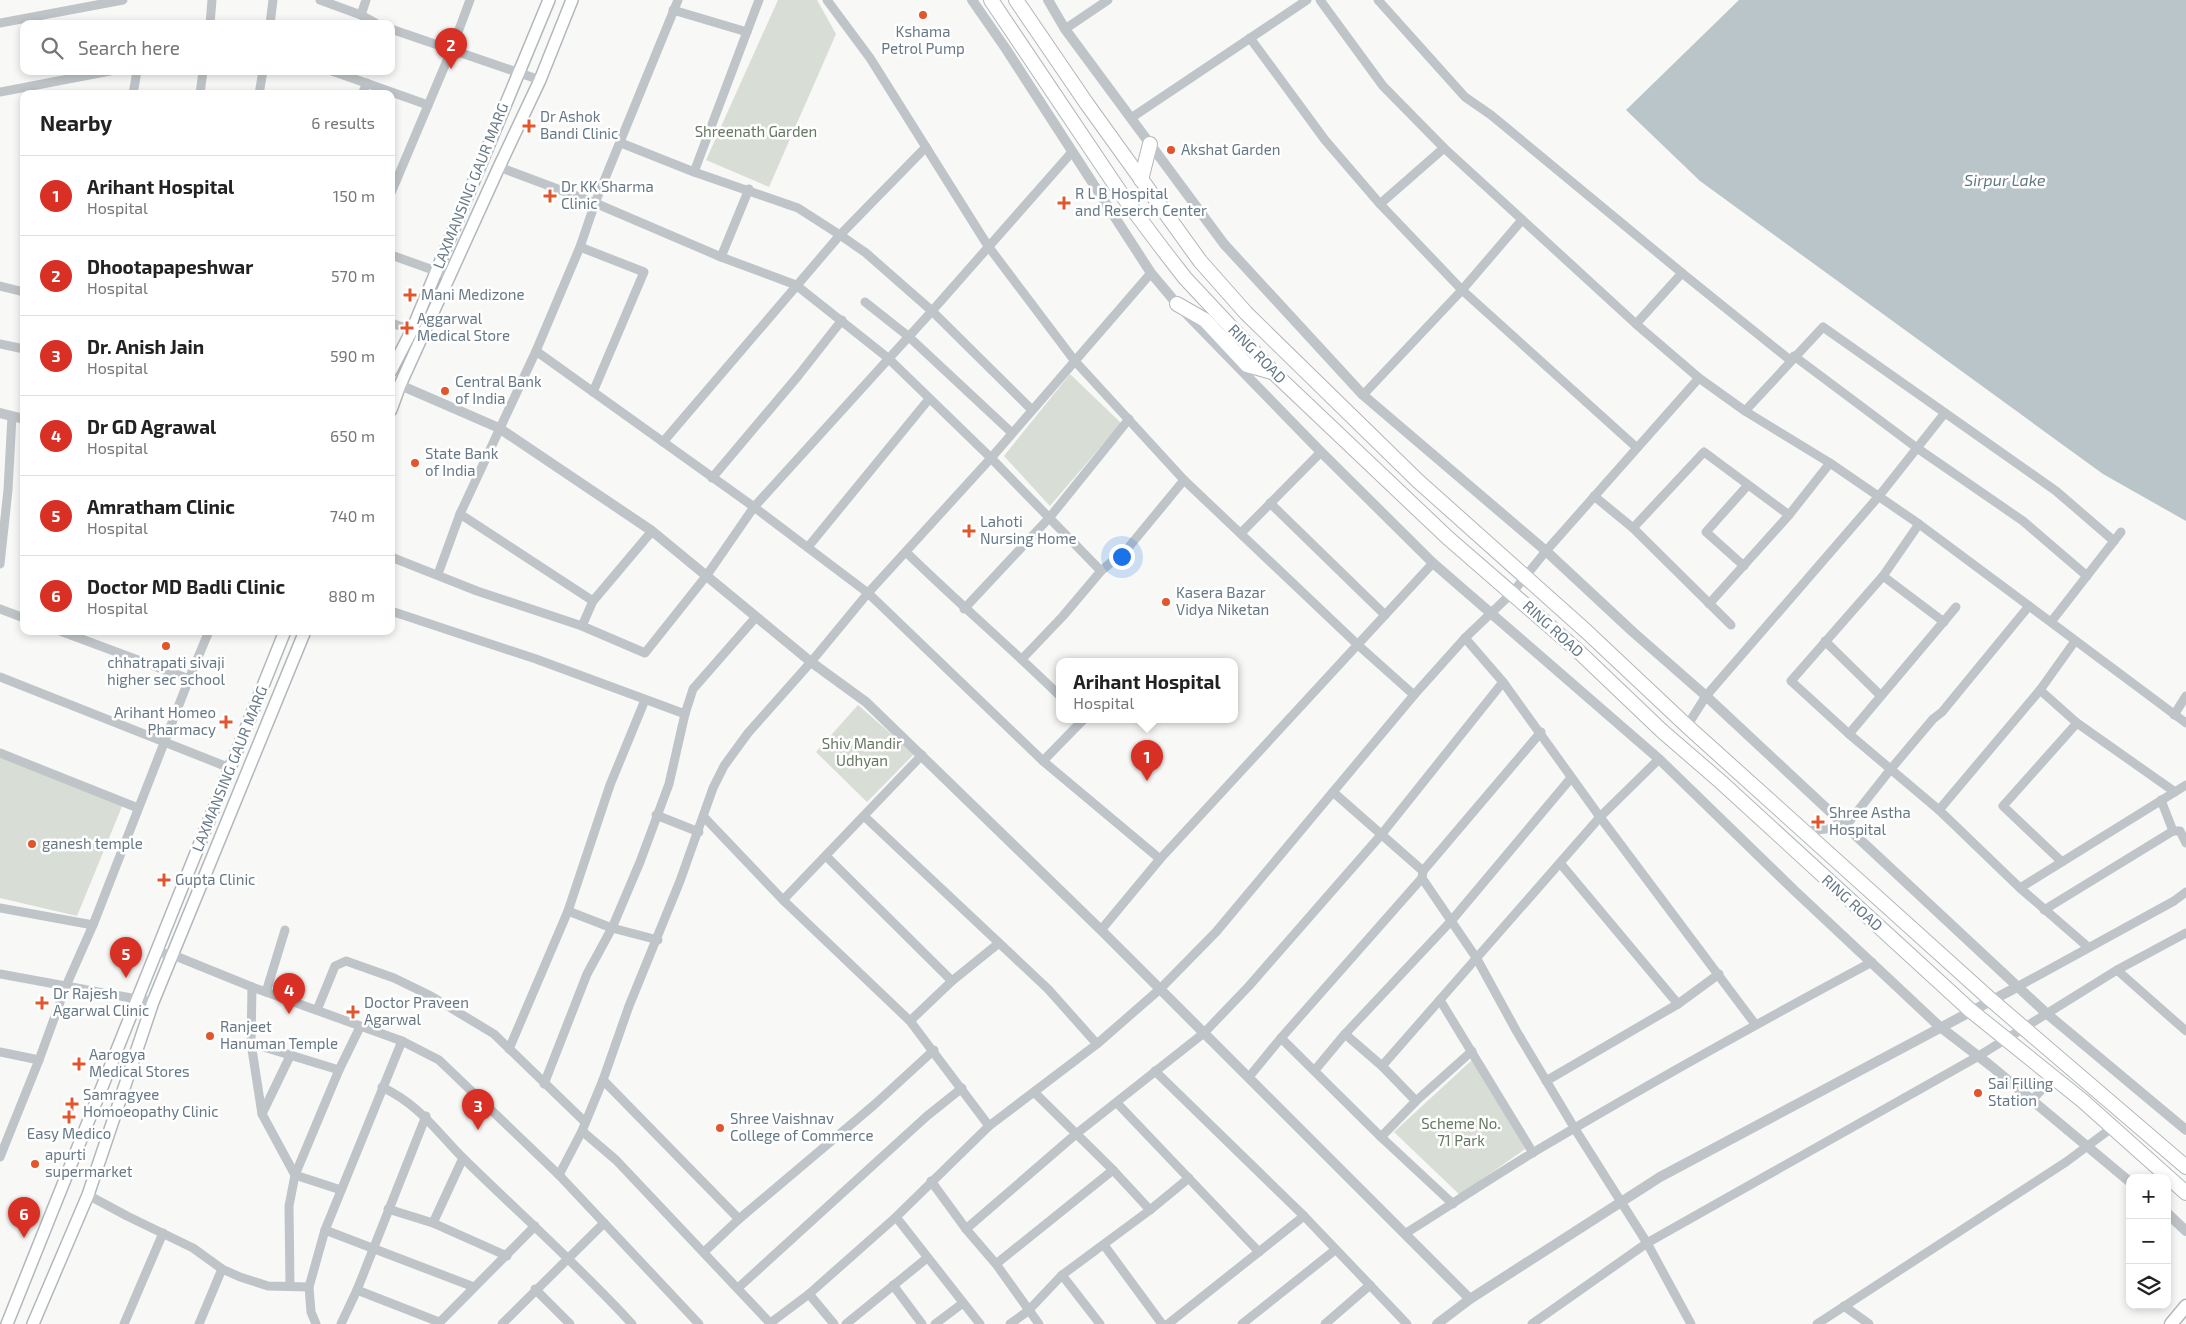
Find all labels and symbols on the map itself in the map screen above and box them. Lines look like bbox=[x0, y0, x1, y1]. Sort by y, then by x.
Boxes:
marker: Kshama Petrol Pump bbox=[917, 9, 929, 21]
place label: Kshama Petrol Pump bbox=[881, 22, 965, 57]
pin: 2 bbox=[435, 28, 467, 69]
street label: LAXMANSING GAUR MARG bbox=[428, 100, 512, 271]
place label: Dr Ashok Bandi Clinic bbox=[540, 107, 618, 142]
marker: Dr Ashok Bandi Clinic bbox=[522, 119, 536, 133]
park label: Shreenath Garden bbox=[695, 122, 817, 140]
place label: Akshat Garden bbox=[1181, 140, 1280, 158]
marker: Akshat Garden bbox=[1165, 144, 1177, 156]
water label: Sirpur Lake bbox=[1964, 170, 2046, 189]
place label: Dr KK Sharma Clinic bbox=[561, 177, 654, 212]
place label: R L B Hospital and Reserch Center bbox=[1075, 184, 1207, 219]
marker: Dr KK Sharma Clinic bbox=[543, 189, 557, 203]
marker: R L B Hospital and Reserch Center bbox=[1057, 196, 1071, 210]
place label: Mani Medizone bbox=[421, 285, 525, 303]
marker: Mani Medizone bbox=[403, 288, 417, 302]
place label: Aggarwal Medical Store bbox=[417, 309, 510, 344]
street label: RING ROAD bbox=[1225, 320, 1290, 387]
marker: Aggarwal Medical Store bbox=[401, 322, 413, 334]
place label: Central Bank of India bbox=[455, 372, 542, 407]
marker: Central Bank of India bbox=[439, 385, 451, 397]
place label: State Bank of India bbox=[425, 444, 499, 479]
marker: State Bank of India bbox=[409, 457, 421, 469]
place label: Lahoti Nursing Home bbox=[980, 512, 1077, 547]
marker: Lahoti Nursing Home bbox=[962, 524, 976, 538]
your location bbox=[1109, 544, 1135, 570]
place label: Kasera Bazar Vidya Niketan bbox=[1176, 583, 1269, 618]
marker: Kasera Bazar Vidya Niketan bbox=[1160, 596, 1172, 608]
street label: RING ROAD bbox=[1520, 596, 1588, 660]
marker: chhatrapati sivaji higher sec school bbox=[160, 640, 172, 652]
place label: chhatrapati sivaji higher sec school bbox=[107, 653, 226, 688]
street label: LAXMANSING GAUR MARG bbox=[187, 683, 271, 854]
place label: Arihant Homeo Pharmacy bbox=[114, 703, 216, 738]
marker: Arihant Homeo Pharmacy bbox=[220, 716, 232, 728]
park label: Shiv Mandir Udhyan bbox=[822, 734, 902, 769]
pin: 1 bbox=[1131, 740, 1163, 781]
place label: Shree Astha Hospital bbox=[1829, 803, 1911, 838]
marker: Shree Astha Hospital bbox=[1811, 815, 1825, 829]
place label: ganesh temple bbox=[42, 834, 143, 852]
marker: ganesh temple bbox=[26, 838, 38, 850]
place label: Gupta Clinic bbox=[175, 870, 255, 888]
street label: RING ROAD bbox=[1819, 870, 1887, 934]
marker: Gupta Clinic bbox=[157, 873, 171, 887]
pin: 5 bbox=[110, 937, 142, 978]
pin: 4 bbox=[273, 973, 305, 1014]
place label: Dr Rajesh Agarwal Clinic bbox=[53, 984, 149, 1019]
place label: Doctor Praveen Agarwal bbox=[364, 993, 469, 1028]
marker: Dr Rajesh Agarwal Clinic bbox=[35, 996, 49, 1010]
marker: Doctor Praveen Agarwal bbox=[346, 1005, 360, 1019]
place label: Ranjeet Hanuman Temple bbox=[220, 1017, 338, 1052]
marker: Ranjeet Hanuman Temple bbox=[204, 1030, 216, 1042]
place label: Aarogya Medical Stores bbox=[89, 1045, 190, 1080]
marker: Aarogya Medical Stores bbox=[73, 1058, 85, 1070]
place label: Sai Filling Station bbox=[1988, 1074, 2054, 1109]
place label: Samragyee Homoeopathy Clinic bbox=[83, 1085, 219, 1120]
marker: Sai Filling Station bbox=[1972, 1087, 1984, 1099]
pin: 3 bbox=[462, 1089, 494, 1130]
marker: Samragyee Homoeopathy Clinic bbox=[65, 1097, 79, 1111]
place label: Shree Vaishnav College of Commerce bbox=[730, 1109, 874, 1144]
marker: Easy Medico bbox=[63, 1111, 75, 1123]
park label: Scheme No. 71 Park bbox=[1421, 1114, 1501, 1149]
marker: Shree Vaishnav College of Commerce bbox=[714, 1122, 726, 1134]
place label: Easy Medico bbox=[27, 1124, 111, 1142]
place label: apurti supermarket bbox=[45, 1145, 133, 1180]
marker: apurti supermarket bbox=[29, 1158, 41, 1170]
pin: 6 bbox=[8, 1197, 40, 1238]

